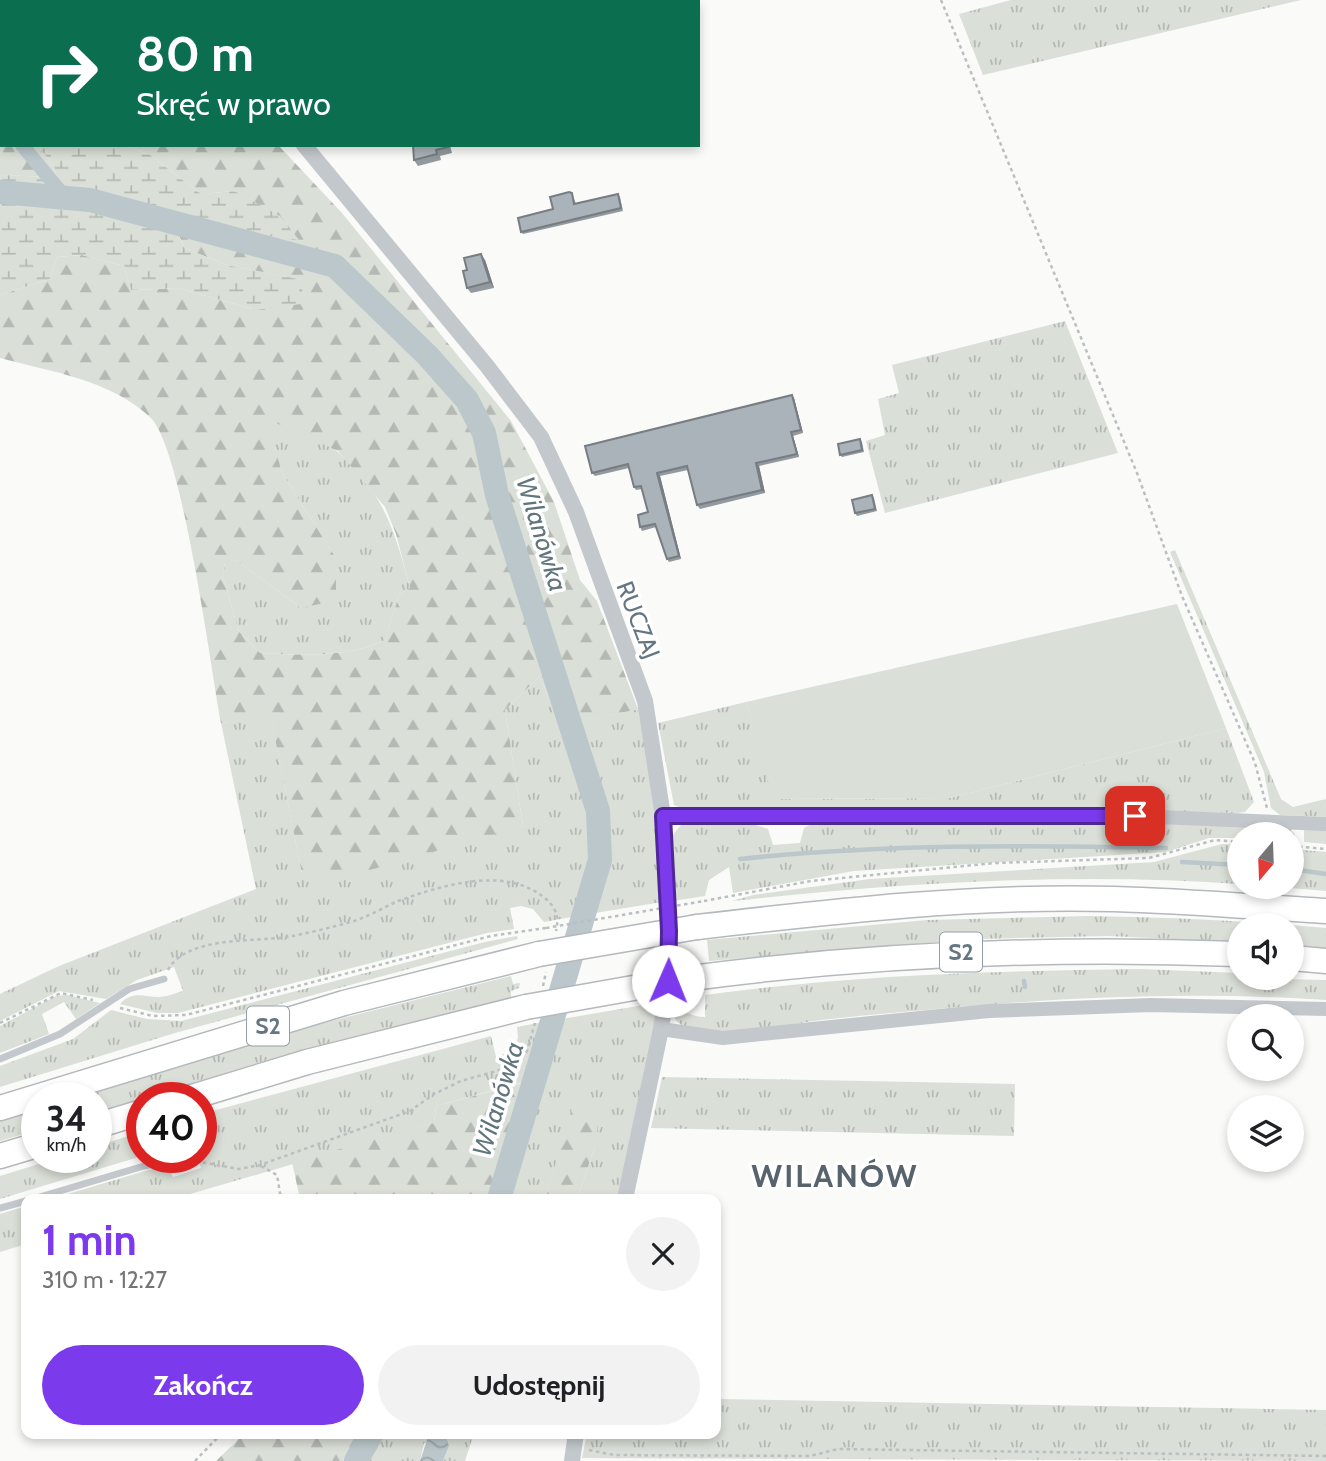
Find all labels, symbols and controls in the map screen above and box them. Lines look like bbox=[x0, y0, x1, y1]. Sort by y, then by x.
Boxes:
text: 80 m bbox=[136, 24, 254, 83]
icon: right bbox=[21, 28, 112, 119]
text: Skręć w prawo bbox=[136, 84, 331, 123]
water label: Wilanówka bbox=[509, 473, 575, 595]
street label: RUCZAJ bbox=[610, 577, 666, 663]
pin bbox=[1105, 786, 1165, 846]
icon: arrive bbox=[1116, 797, 1154, 835]
north arrow bbox=[1227, 822, 1304, 900]
map controls bbox=[1227, 822, 1304, 1172]
button: sound bbox=[1227, 913, 1304, 990]
road number: S2 bbox=[940, 932, 982, 972]
position arrow bbox=[631, 944, 705, 1018]
button: search bbox=[1227, 1004, 1304, 1081]
road number: S2 bbox=[247, 1007, 289, 1046]
water label: Wilanówka bbox=[465, 1038, 531, 1160]
speed limit sign: 40 bbox=[126, 1082, 217, 1173]
button: layers bbox=[1227, 1095, 1304, 1172]
text: 34 bbox=[46, 1097, 87, 1140]
text: km/h bbox=[47, 1134, 86, 1156]
district label: WILANÓW bbox=[751, 1156, 919, 1195]
text: 1 min bbox=[42, 1214, 137, 1266]
button: close bbox=[626, 1217, 700, 1291]
text: 310 m · 12:27 bbox=[42, 1266, 167, 1294]
button: Zakończ bbox=[42, 1345, 364, 1425]
button: Udostępnij bbox=[378, 1345, 700, 1425]

